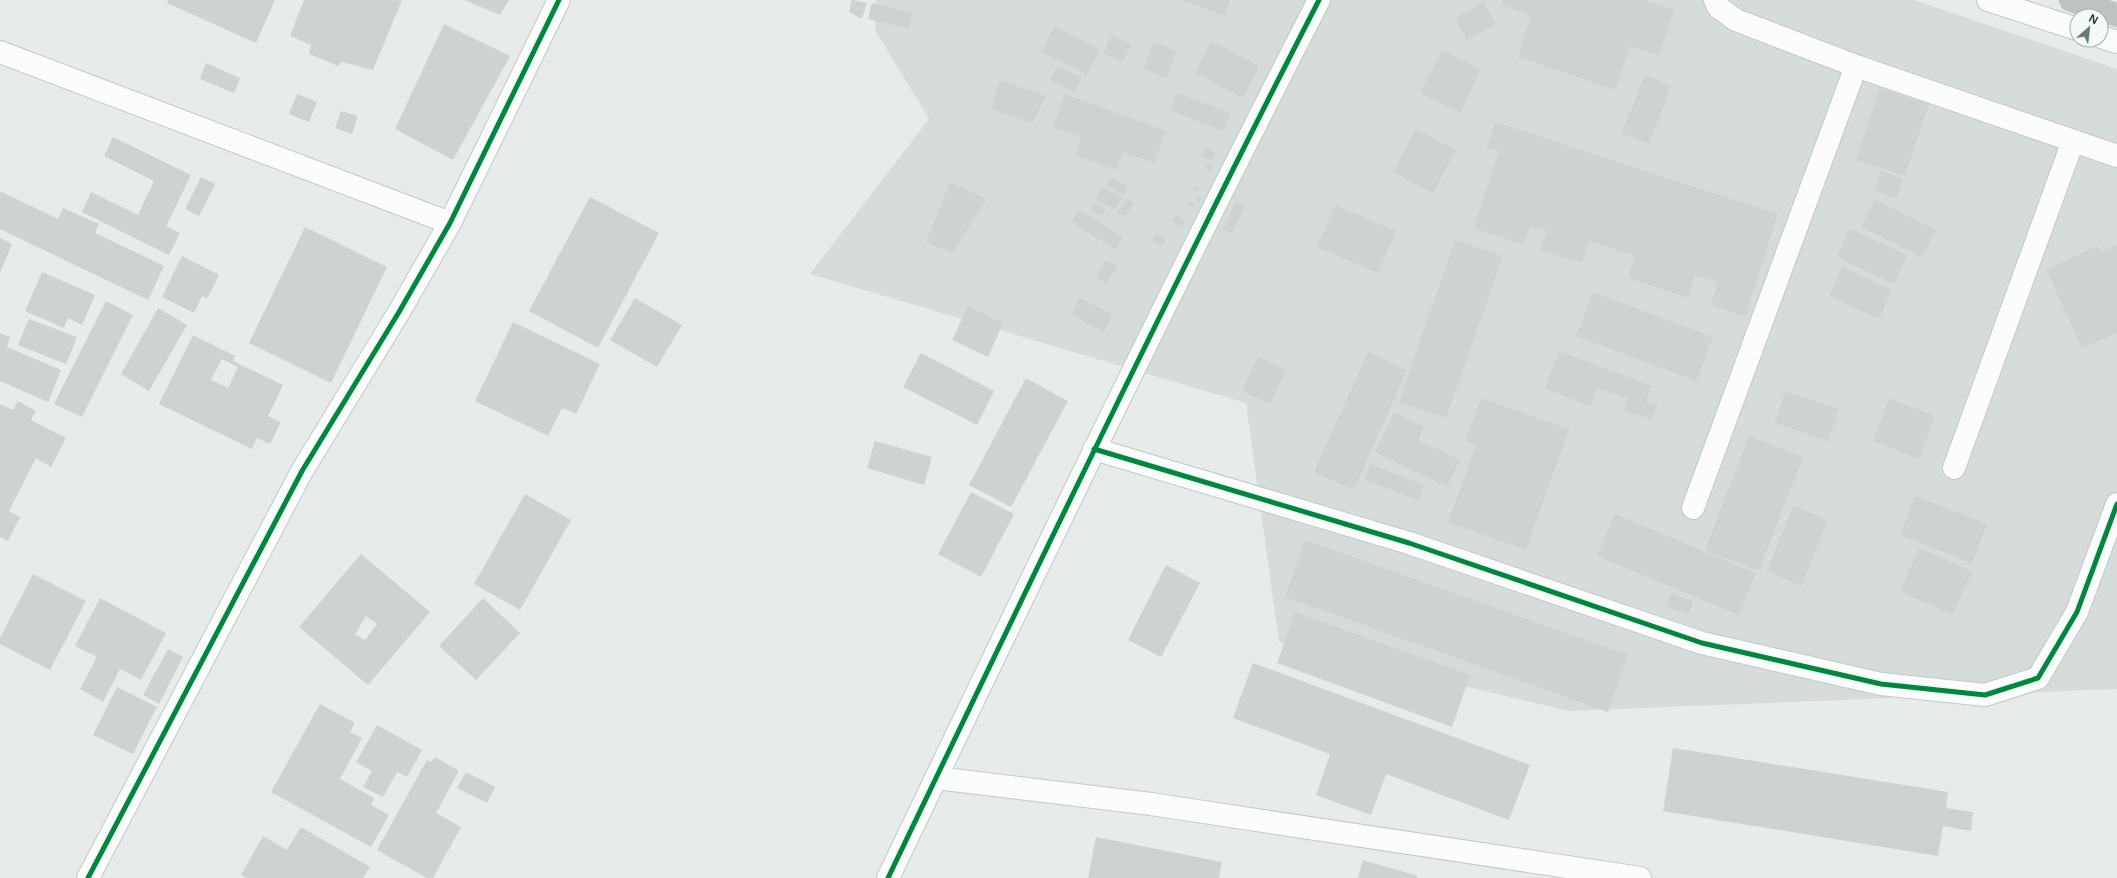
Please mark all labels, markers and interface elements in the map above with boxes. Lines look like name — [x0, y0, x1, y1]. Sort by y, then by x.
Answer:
north arrow — [2069, 8, 2109, 48]
text: N — [2086, 10, 2101, 27]

